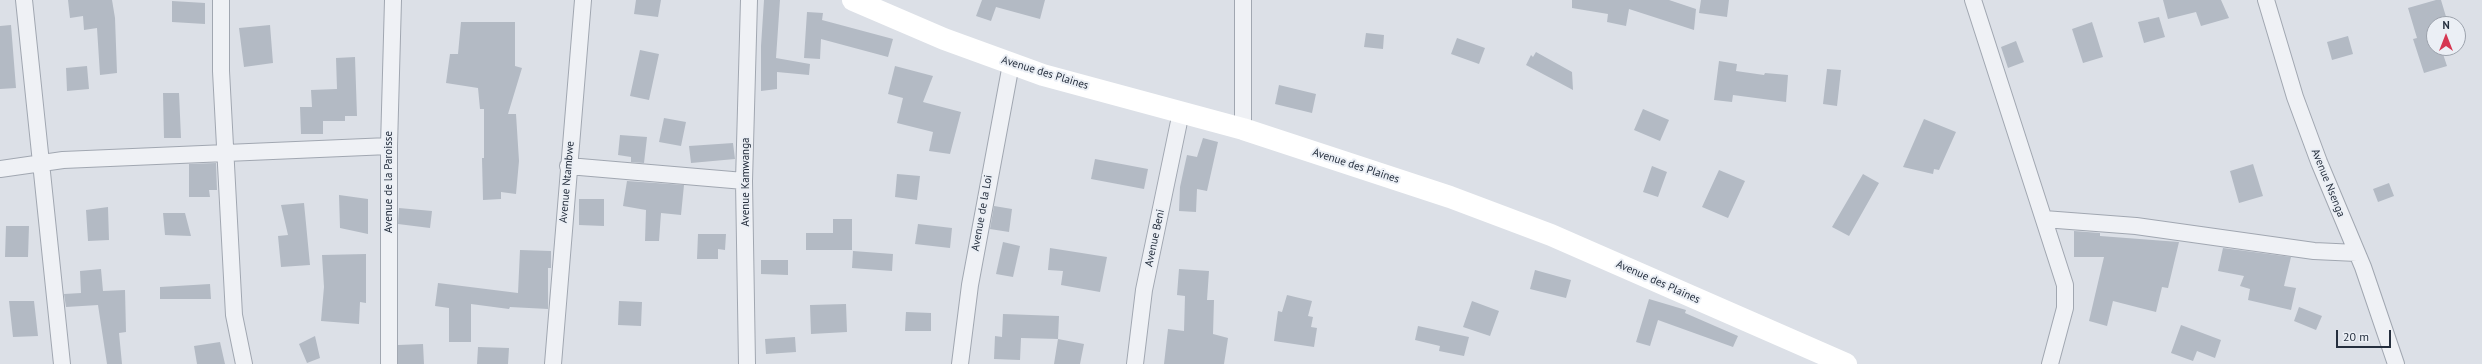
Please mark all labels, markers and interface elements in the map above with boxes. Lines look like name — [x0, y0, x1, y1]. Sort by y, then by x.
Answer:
north arrow — [2426, 16, 2466, 56]
text: N — [2442, 18, 2450, 32]
street label: Avenue des Plaines — [1000, 53, 1090, 93]
street label: Avenue de la Paroisse — [382, 131, 396, 233]
street label: Avenue Kamwanga — [739, 137, 753, 227]
street label: Avenue Ntambwe — [557, 140, 577, 224]
street label: Avenue des Plaines — [1311, 146, 1401, 186]
street label: Avenue Nsenga — [2308, 147, 2348, 219]
street label: Avenue de la Loi — [969, 174, 995, 252]
street label: Avenue Beni — [1142, 208, 1168, 268]
street label: Avenue des Plaines — [1614, 258, 1702, 306]
scale bar — [2338, 322, 2393, 348]
text: 20 m — [2343, 329, 2369, 344]

